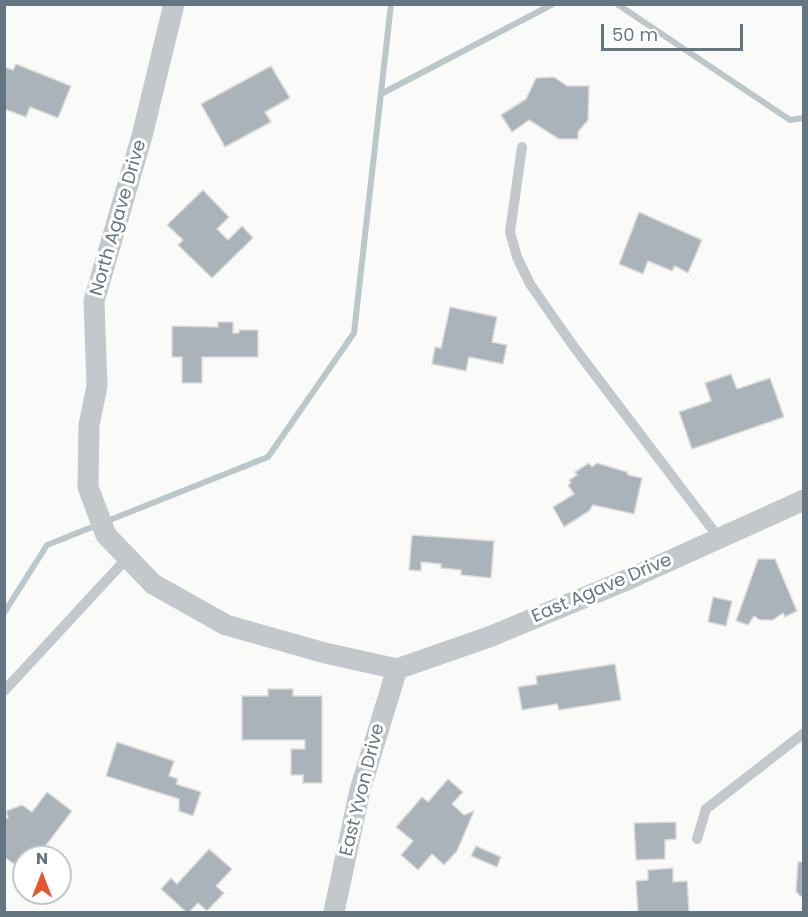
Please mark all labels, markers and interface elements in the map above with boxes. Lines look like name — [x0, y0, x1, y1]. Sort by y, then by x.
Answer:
scale bar — [604, 12, 746, 50]
text: 50 m — [612, 22, 658, 47]
street label: North Agave Drive — [86, 137, 152, 299]
street label: East Agave Drive — [529, 550, 675, 628]
street label: East Yvon Drive — [336, 722, 390, 858]
north arrow — [12, 845, 72, 905]
text: N — [36, 847, 48, 870]

